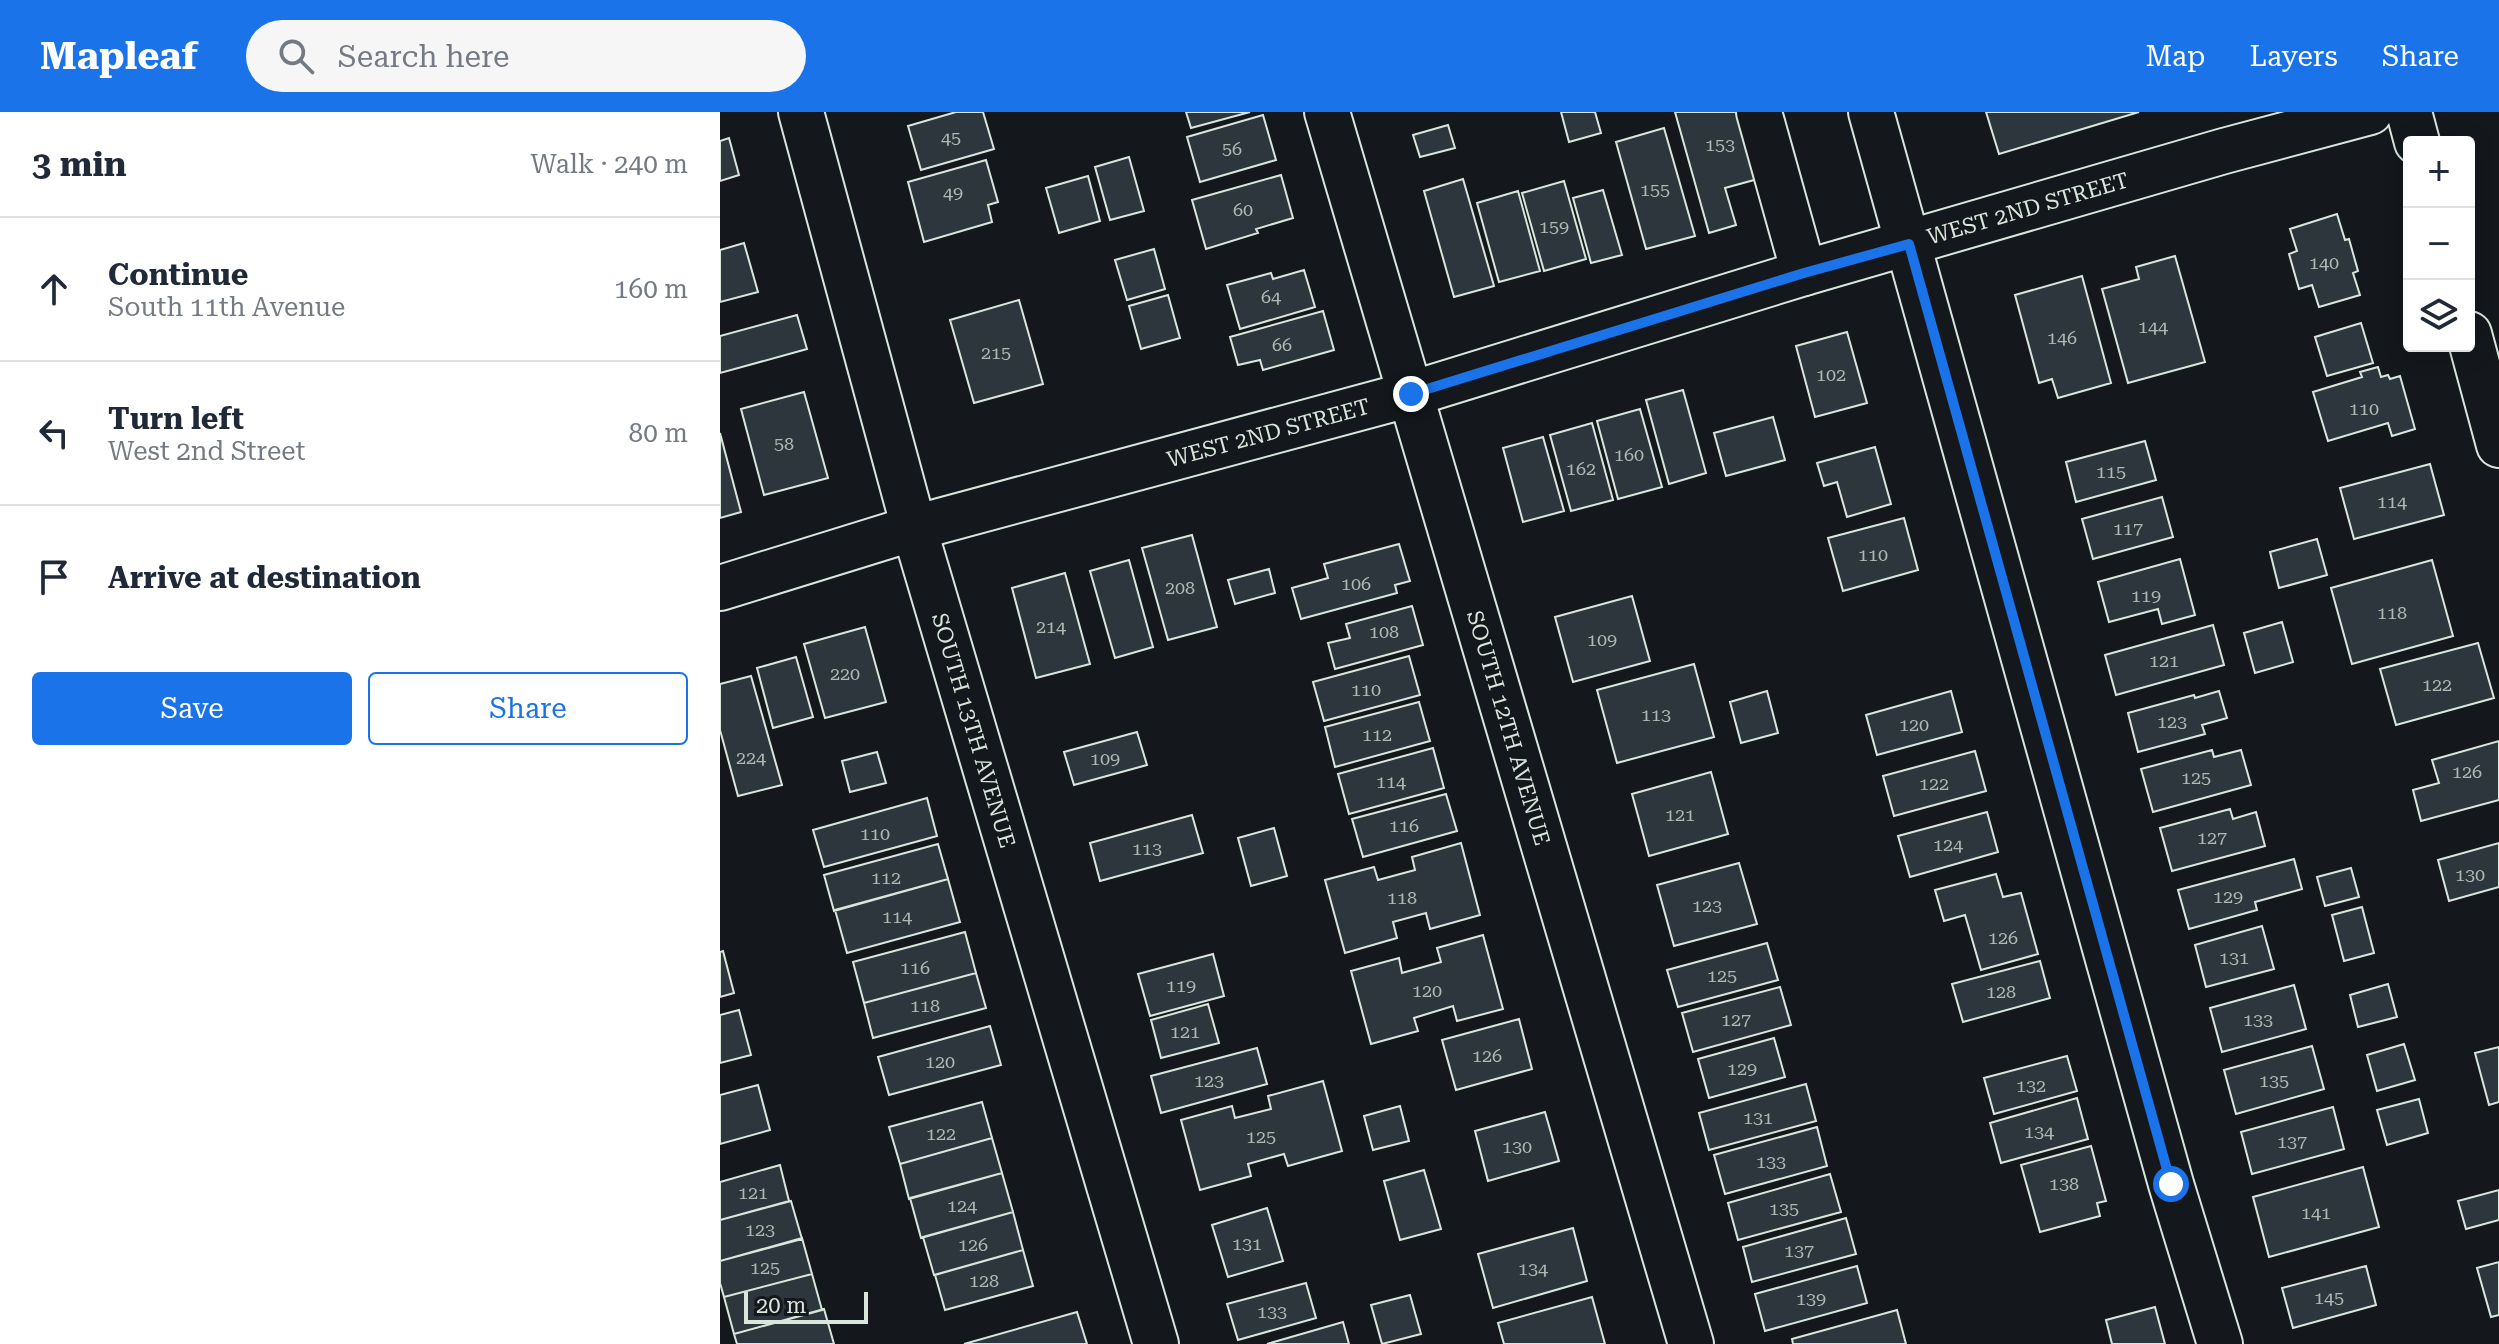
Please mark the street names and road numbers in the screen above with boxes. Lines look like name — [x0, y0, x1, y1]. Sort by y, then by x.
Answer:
street label: WEST 2ND STREET — [1924, 167, 2132, 249]
street label: WEST 2ND STREET — [1164, 393, 1372, 472]
street label: SOUTH 12TH AVENUE — [1462, 607, 1555, 848]
street label: SOUTH 13TH AVENUE — [927, 610, 1021, 851]

